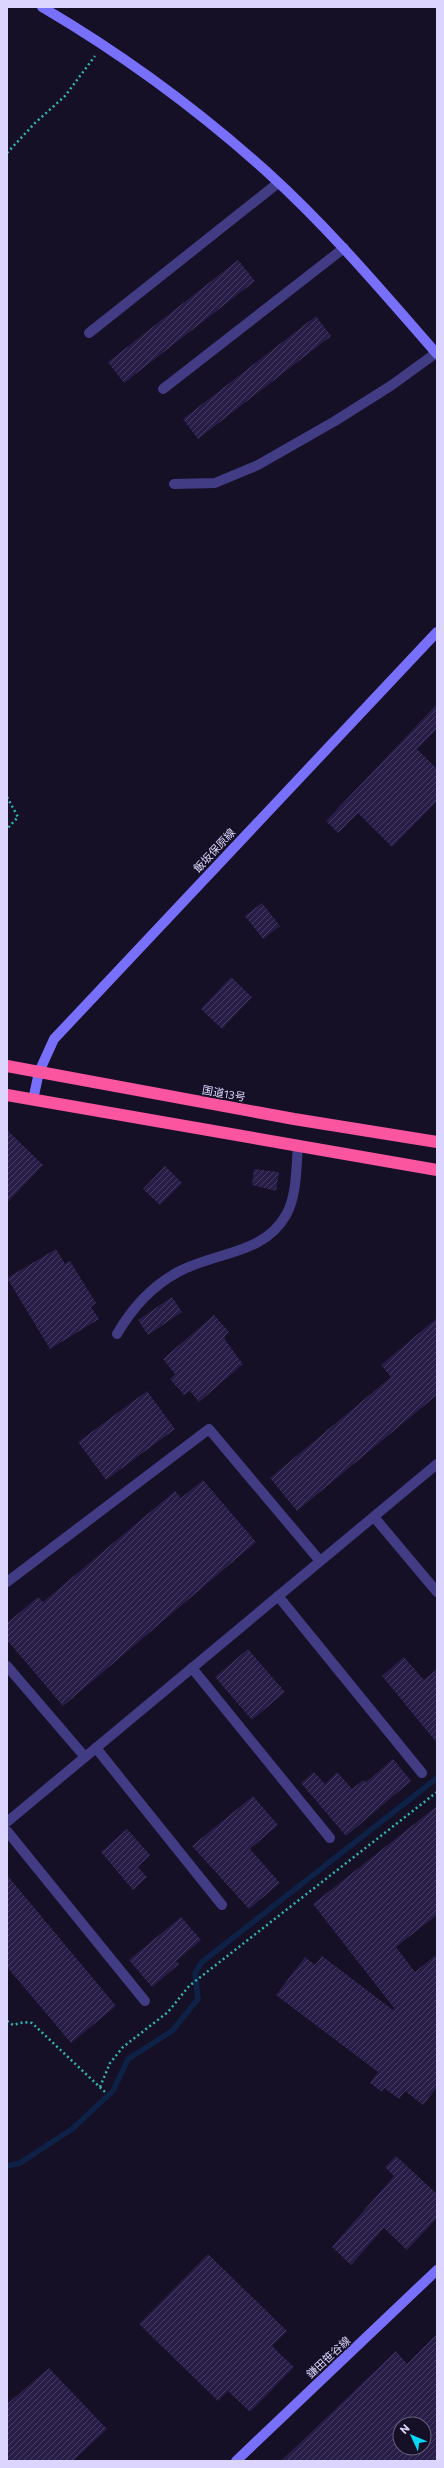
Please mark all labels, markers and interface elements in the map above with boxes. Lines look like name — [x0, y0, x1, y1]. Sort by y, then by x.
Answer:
street label: 飯坂保原線 — [190, 825, 238, 875]
street label: 国道13号 — [201, 1083, 247, 1103]
street label: 鎌田笹谷線 — [303, 2333, 353, 2381]
north arrow — [392, 2416, 432, 2456]
text: N — [397, 2421, 412, 2436]

